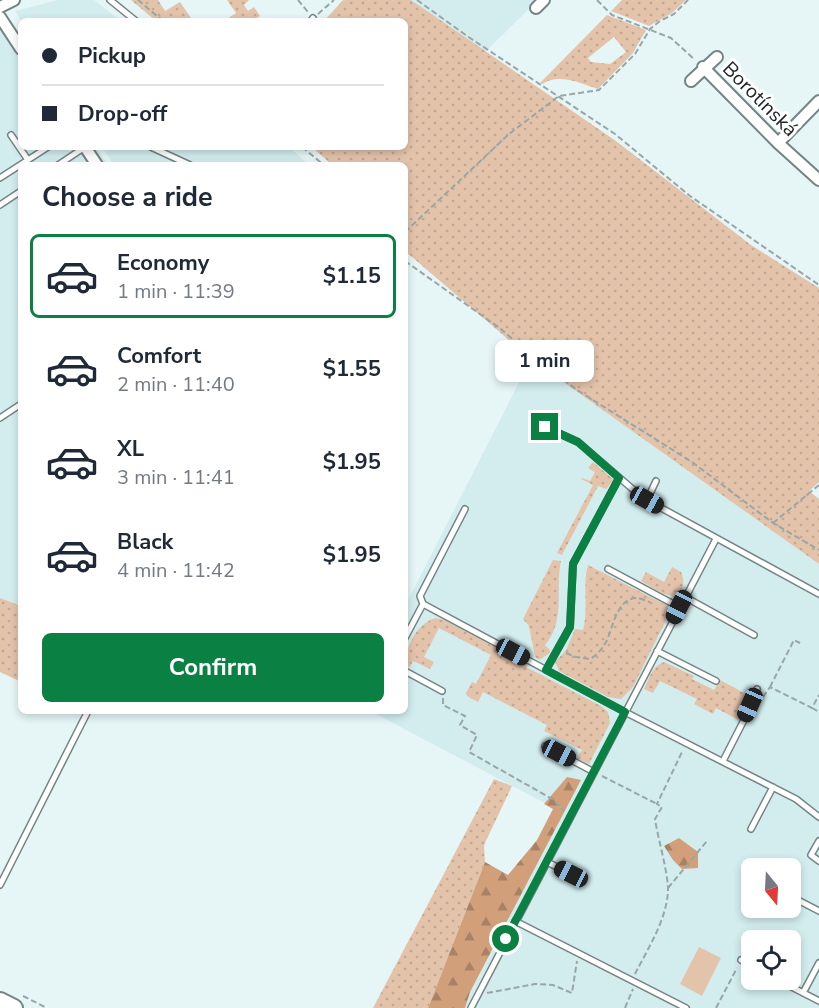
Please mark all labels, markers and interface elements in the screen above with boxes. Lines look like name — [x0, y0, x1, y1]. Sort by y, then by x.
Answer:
text: Pickup — [78, 41, 146, 71]
street label: Borotínská — [717, 56, 803, 142]
text: Drop-off — [78, 99, 167, 129]
text: Choose a ride — [42, 179, 213, 216]
text: Economy — [117, 248, 209, 278]
icon: car — [45, 249, 99, 303]
text: $1.15 — [323, 261, 381, 291]
text: 1 min · 11:39 — [117, 278, 235, 305]
callout: 1 min — [496, 340, 594, 382]
text: Comfort — [117, 341, 201, 371]
icon: car — [45, 342, 99, 396]
text: 1 min — [519, 347, 570, 374]
text: $1.55 — [323, 354, 381, 384]
text: 2 min · 11:40 — [117, 371, 235, 398]
route end — [531, 413, 558, 440]
text: XL — [117, 434, 144, 464]
icon: car — [45, 435, 99, 489]
text: $1.95 — [323, 447, 381, 477]
text: 3 min · 11:41 — [117, 464, 235, 491]
car — [627, 483, 667, 517]
text: Black — [117, 527, 173, 557]
icon: car — [45, 528, 99, 582]
text: $1.95 — [323, 540, 381, 570]
text: 4 min · 11:42 — [117, 557, 235, 584]
car — [663, 587, 695, 627]
button: Confirm — [42, 633, 384, 702]
car — [493, 636, 533, 668]
car — [734, 685, 766, 725]
car — [539, 737, 579, 769]
car — [551, 858, 591, 890]
north arrow — [741, 858, 801, 918]
map controls — [741, 858, 801, 990]
route start — [492, 925, 519, 952]
button: locate — [741, 930, 801, 990]

